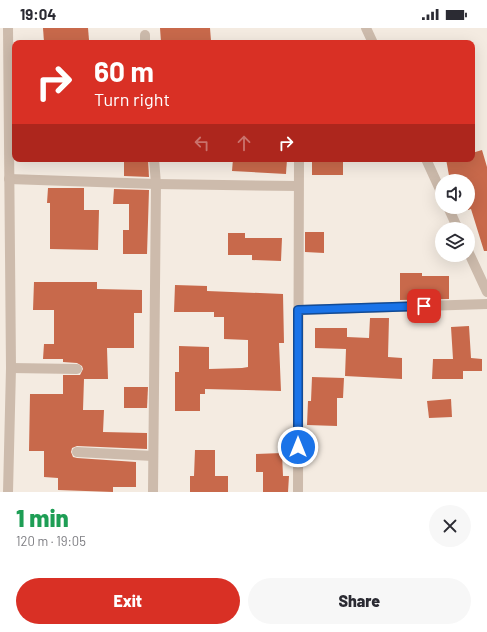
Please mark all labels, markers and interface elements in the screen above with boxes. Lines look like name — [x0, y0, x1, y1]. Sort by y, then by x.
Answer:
text: 19:04 — [20, 5, 56, 23]
text: 60 m — [94, 54, 154, 88]
icon: right — [28, 56, 80, 108]
text: Turn right — [94, 88, 170, 110]
icon: left — [191, 132, 213, 154]
icon: ahead — [233, 132, 255, 154]
icon: right — [275, 132, 297, 154]
map controls — [435, 174, 475, 262]
button: sound — [435, 174, 475, 214]
button: layers — [435, 222, 475, 262]
pin — [407, 289, 441, 323]
icon: arrive — [413, 295, 435, 317]
position arrow — [277, 426, 319, 468]
text: 1 min — [16, 503, 69, 532]
button: close — [429, 505, 471, 547]
text: 120 m · 19:05 — [16, 533, 86, 549]
button: Exit — [16, 578, 240, 624]
button: Share — [248, 578, 471, 624]

